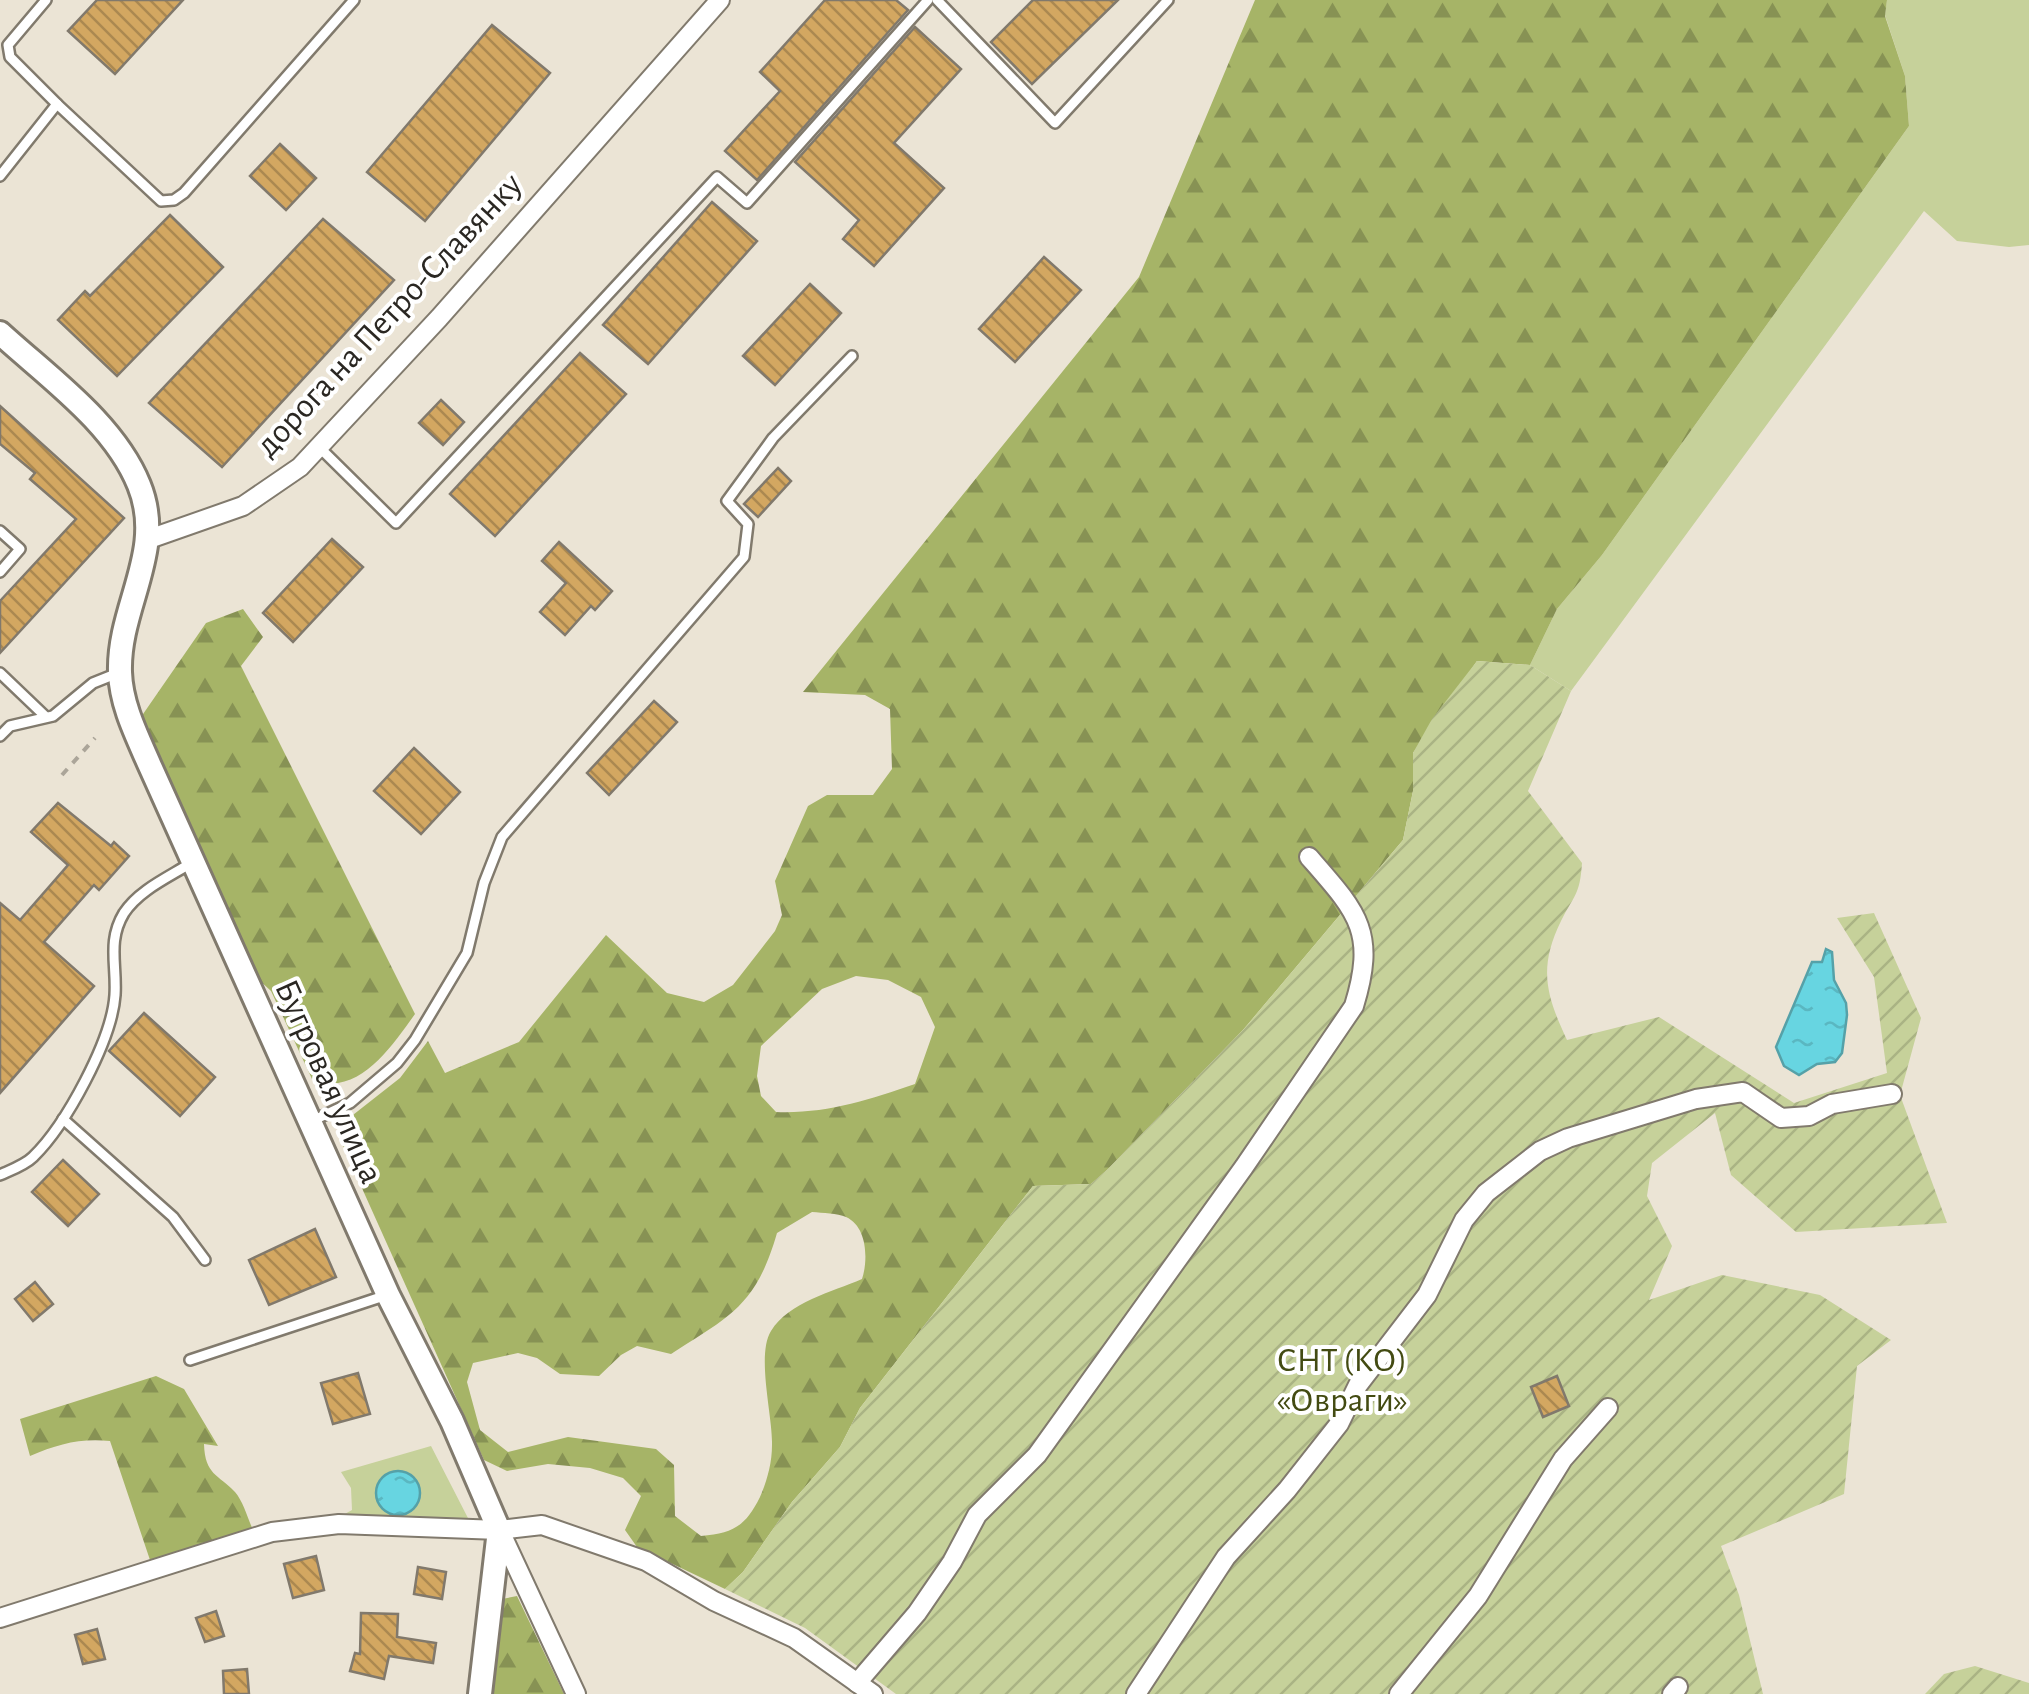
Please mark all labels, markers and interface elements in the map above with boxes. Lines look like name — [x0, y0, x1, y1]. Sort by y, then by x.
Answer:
street label: дорога на Петро-Славянку — [249, 167, 529, 463]
street label: Бугровая улица — [268, 975, 389, 1189]
park label: СНТ (КО) «Овраги» — [1276, 1343, 1408, 1418]

